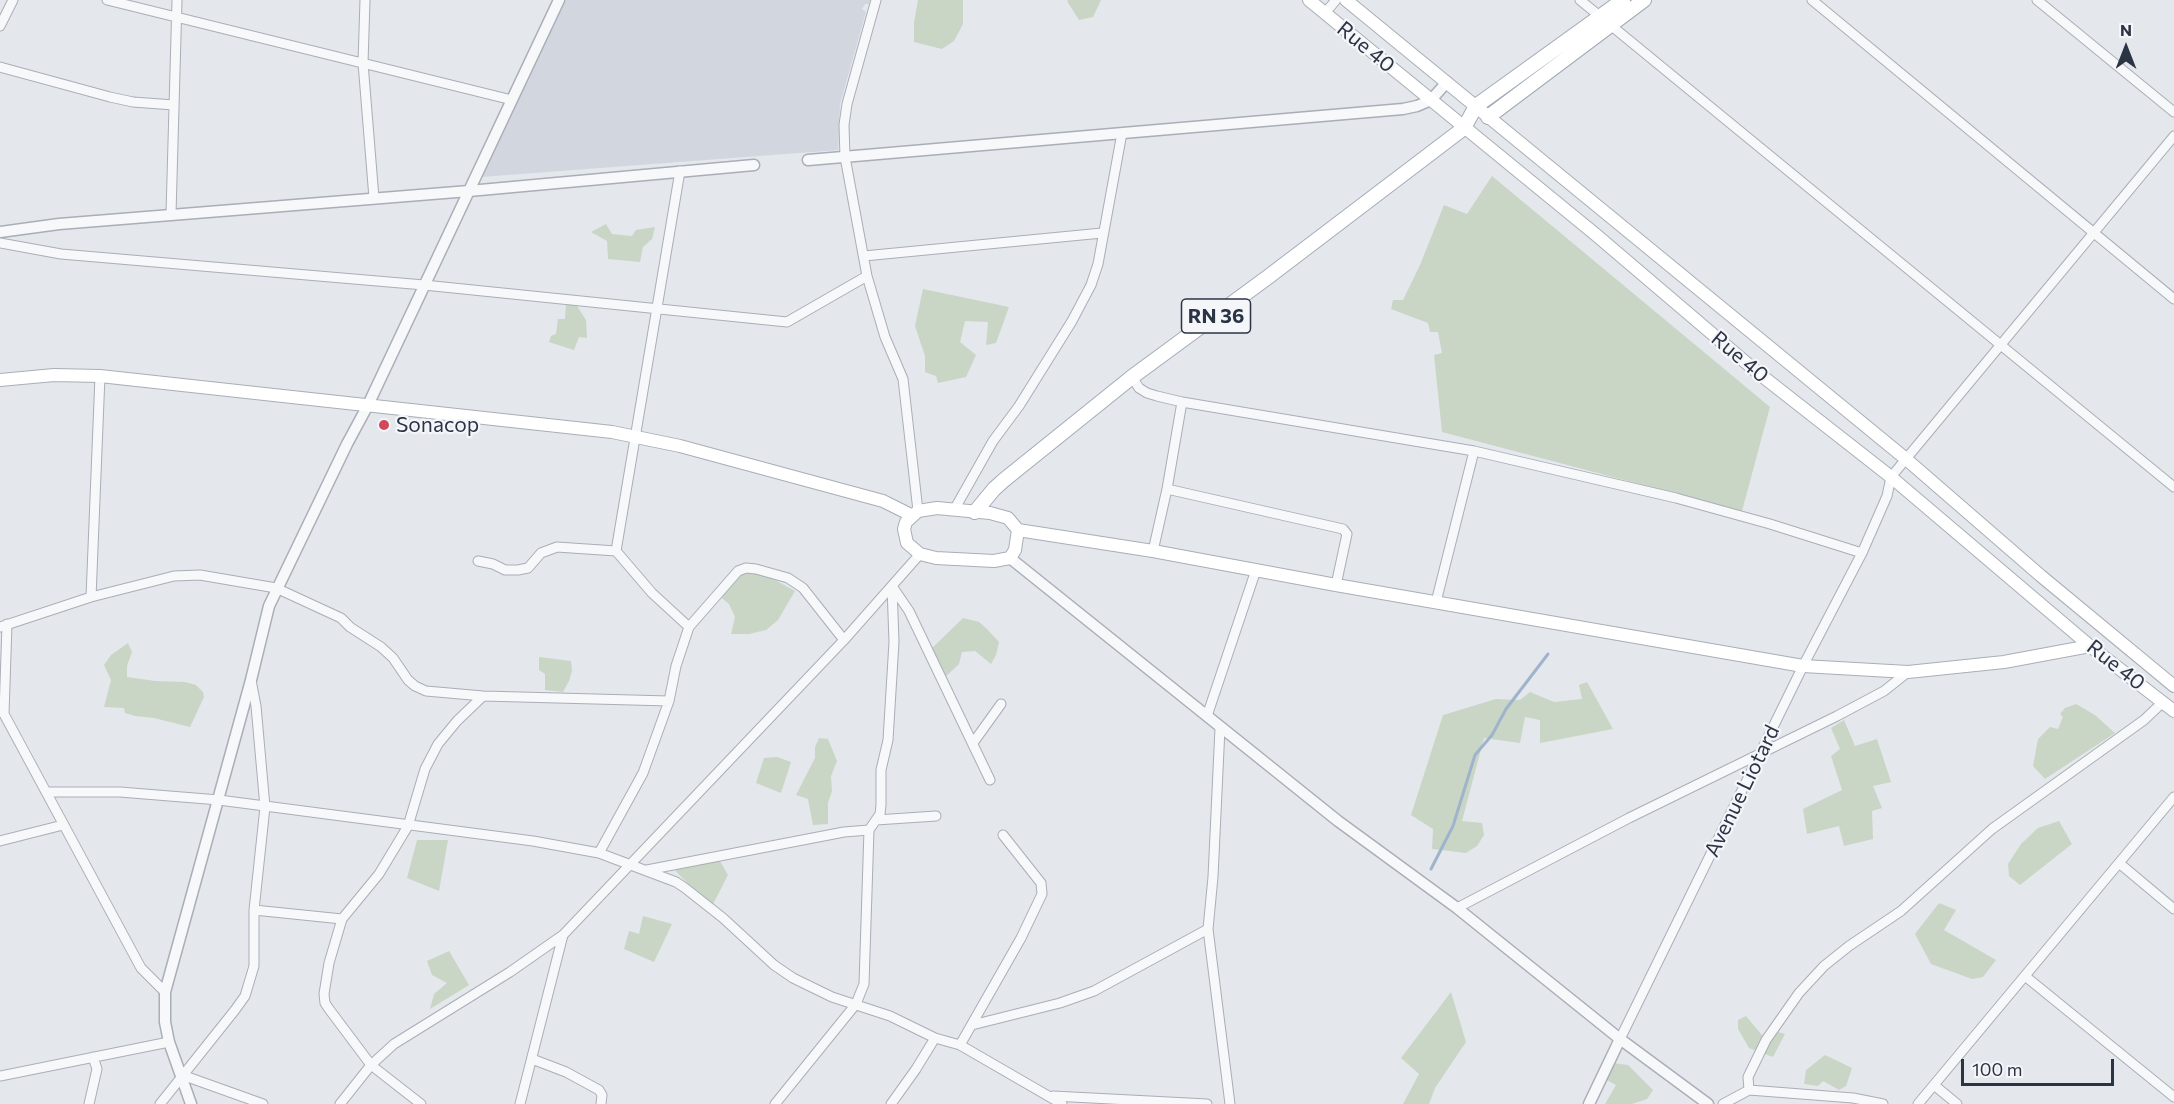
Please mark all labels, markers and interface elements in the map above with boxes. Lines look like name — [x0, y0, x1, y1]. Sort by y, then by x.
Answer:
street label: Rue 40 — [1332, 16, 1400, 78]
north arrow — [2096, 18, 2156, 78]
text: N — [2120, 20, 2132, 39]
road number: RN 36 — [1182, 299, 1250, 333]
street label: Rue 40 — [1706, 326, 1774, 388]
place label: Sonacop — [396, 412, 479, 438]
marker: Sonacop — [377, 418, 391, 432]
street label: Rue 40 — [2082, 634, 2150, 696]
street label: Avenue Liotard — [1699, 721, 1785, 861]
scale bar — [1964, 1047, 2117, 1085]
text: 100 m — [1972, 1058, 2022, 1080]

